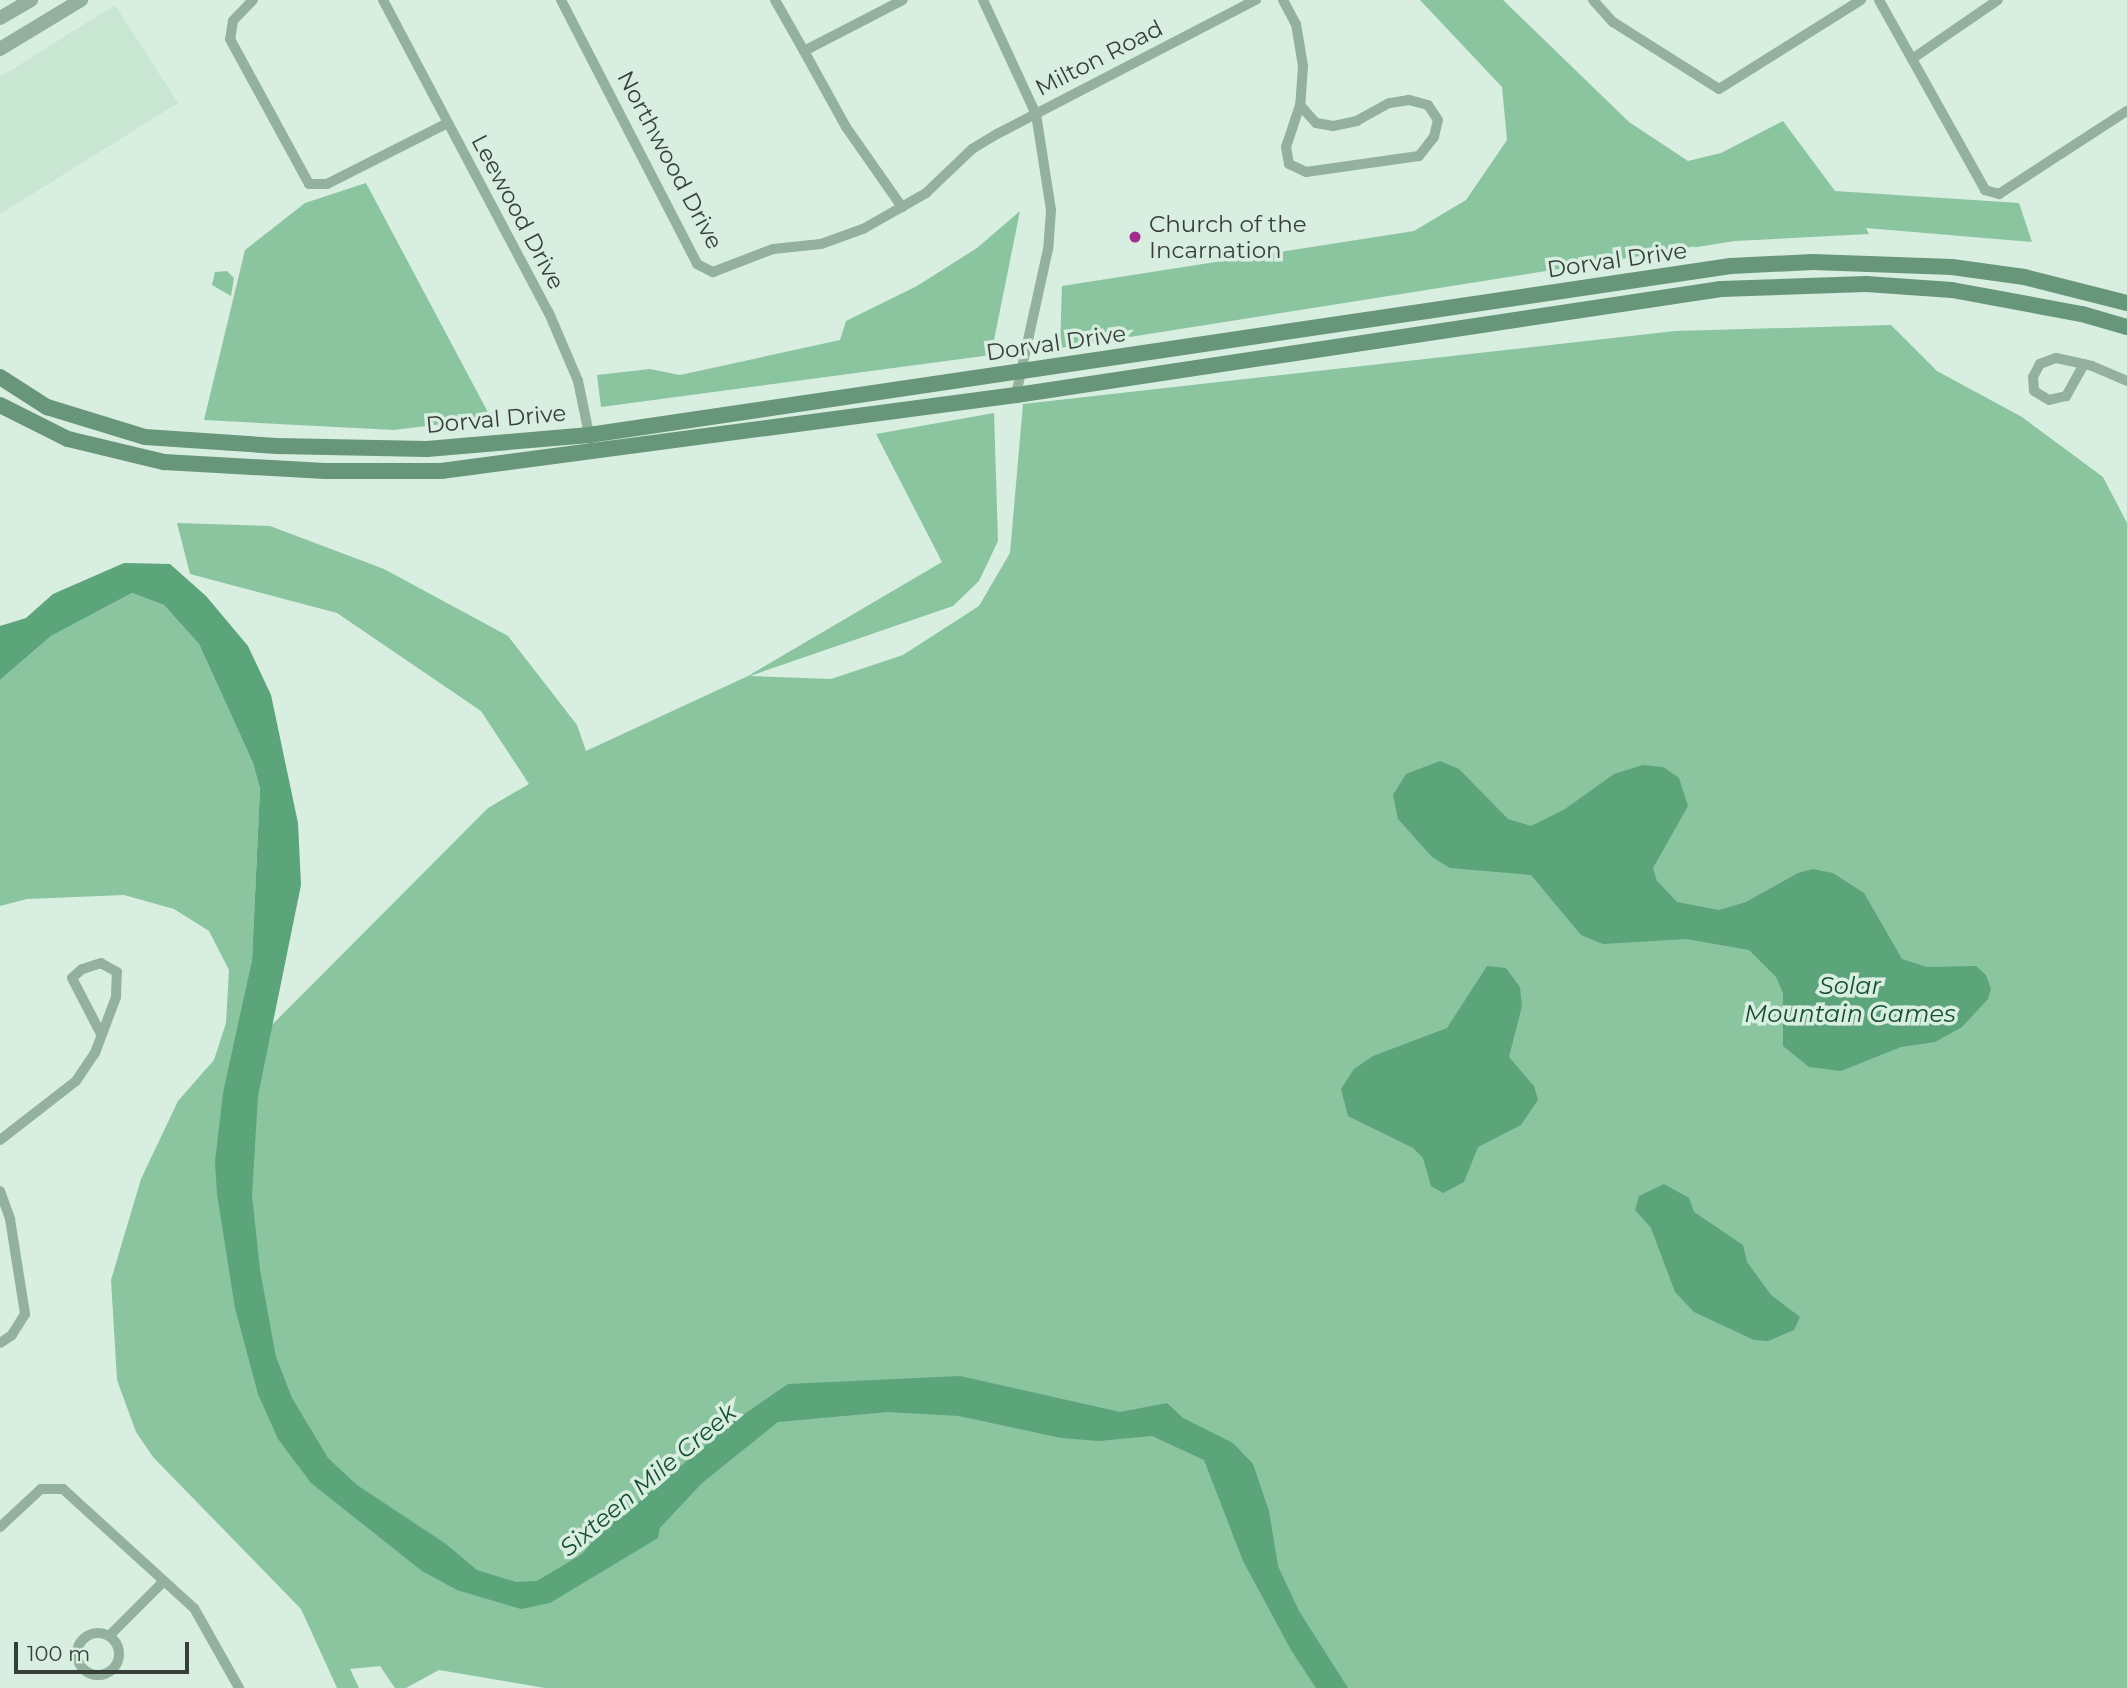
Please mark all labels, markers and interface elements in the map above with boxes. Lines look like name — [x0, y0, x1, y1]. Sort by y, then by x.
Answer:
street label: Milton Road — [1031, 14, 1167, 102]
street label: Northwood Drive — [611, 66, 729, 254]
street label: Leewood Drive — [466, 130, 570, 294]
place label: Church of the Incarnation — [1149, 210, 1307, 264]
marker: Church of the Incarnation — [1127, 229, 1143, 245]
street label: Dorval Drive — [1545, 237, 1689, 283]
street label: Dorval Drive — [984, 320, 1128, 366]
street label: Dorval Drive — [425, 399, 567, 439]
water label: Solar Mountain Games — [1744, 972, 1956, 1028]
water label: Sixteen Mile Creek — [554, 1398, 742, 1562]
scale bar — [18, 1628, 192, 1672]
text: 100 m — [27, 1641, 90, 1666]

